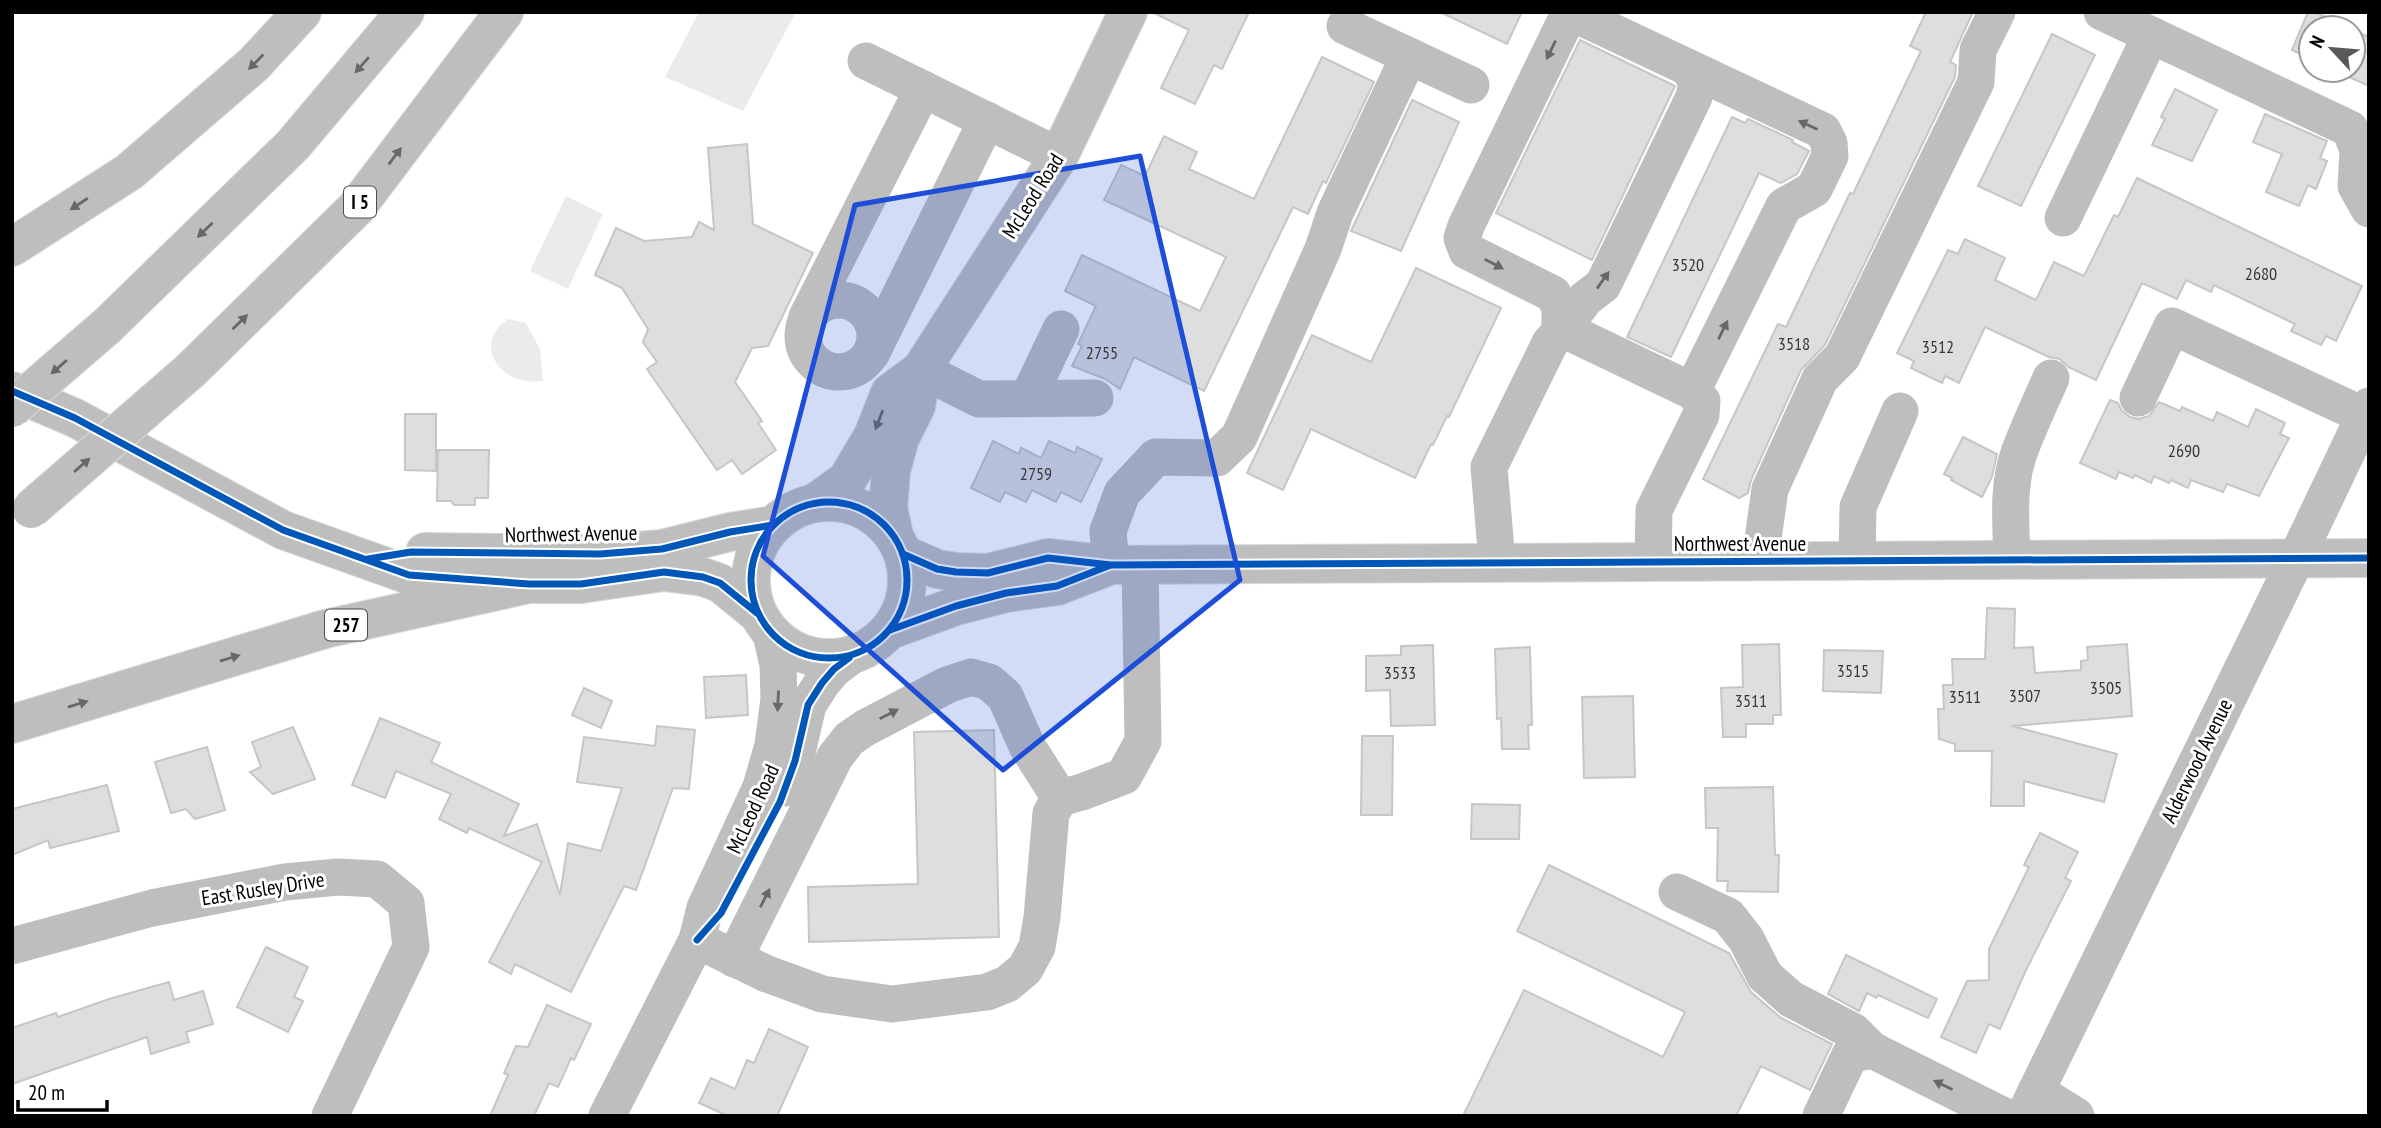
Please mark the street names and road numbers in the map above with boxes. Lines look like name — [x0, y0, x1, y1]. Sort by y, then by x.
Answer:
street label: McLeod Road — [996, 148, 1069, 243]
road number: I 5 — [344, 186, 376, 218]
street label: Northwest Avenue — [505, 519, 637, 548]
street label: Northwest Avenue — [1674, 530, 1806, 557]
road number: 257 — [325, 610, 367, 640]
street label: Alderwood Avenue — [2155, 694, 2238, 827]
street label: McLeod Road — [720, 760, 785, 858]
street label: East Rusley Drive — [200, 865, 326, 912]

